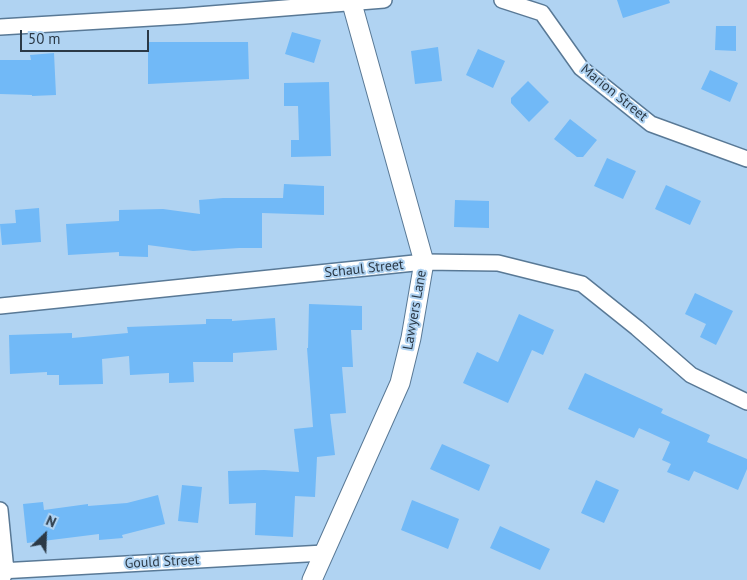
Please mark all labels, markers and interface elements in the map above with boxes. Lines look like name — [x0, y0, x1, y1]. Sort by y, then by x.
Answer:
scale bar — [22, 20, 151, 52]
text: 50 m — [28, 29, 61, 48]
street label: Marion Street — [577, 61, 651, 125]
street label: Schaul Street — [324, 256, 404, 282]
street label: Lawyers Lane — [400, 269, 430, 351]
north arrow — [20, 510, 70, 560]
text: N — [43, 511, 59, 531]
street label: Gould Street — [124, 552, 200, 572]

